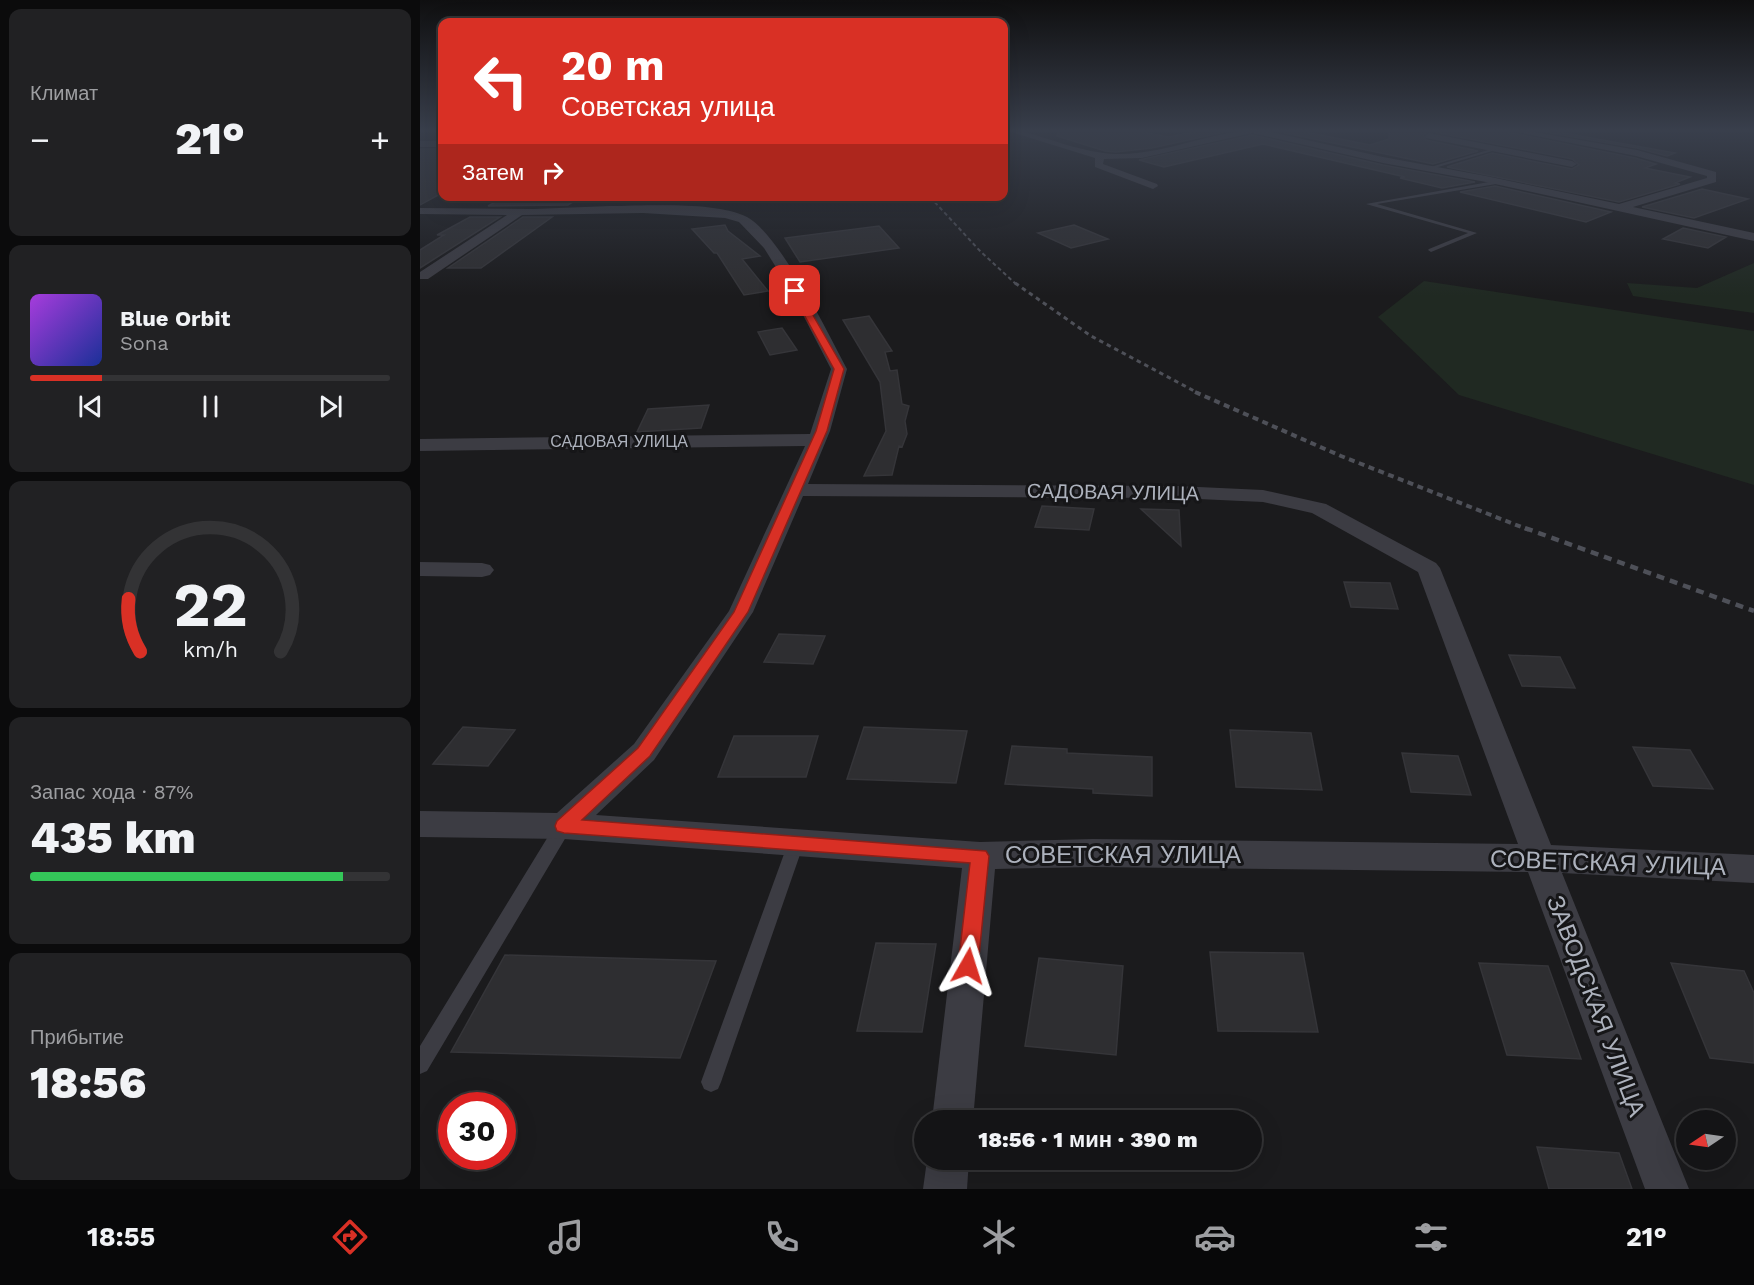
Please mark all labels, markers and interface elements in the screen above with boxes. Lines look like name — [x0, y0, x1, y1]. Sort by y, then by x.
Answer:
text: 20 m — [561, 41, 665, 90]
icon: left — [462, 42, 540, 120]
text: Климат — [30, 81, 98, 105]
text: Советская улица — [561, 91, 775, 123]
text: 21° — [175, 112, 245, 165]
text: − — [30, 120, 50, 159]
text: + — [370, 120, 390, 159]
icon: right — [536, 156, 569, 189]
text: Затем — [462, 160, 524, 185]
pin — [769, 265, 820, 316]
icon: arrive — [778, 274, 811, 307]
text: Blue Orbit — [120, 306, 230, 331]
text: Sona — [120, 331, 169, 355]
icon: previous — [74, 390, 107, 423]
icon: pause — [194, 390, 227, 423]
icon: next — [314, 390, 347, 423]
street label: САДОВАЯ УЛИЦА — [550, 432, 688, 451]
street label: САДОВАЯ УЛИЦА — [1027, 479, 1200, 506]
text: 22 — [173, 568, 247, 641]
text: km/h — [182, 637, 238, 662]
text: Запас хода · 87% — [30, 780, 193, 804]
text: 435 km — [30, 811, 196, 864]
street label: СОВЕТСКАЯ УЛИЦА — [1005, 841, 1241, 869]
street label: СОВЕТСКАЯ УЛИЦА — [1489, 845, 1727, 881]
street label: ЗАВОДСКАЯ УЛИЦА — [1541, 892, 1651, 1120]
position arrow — [936, 934, 1000, 998]
text: Прибытие — [30, 1025, 124, 1049]
text: 18:56 — [30, 1056, 146, 1109]
speed limit sign: 30 — [438, 1092, 516, 1170]
north arrow — [1676, 1110, 1736, 1170]
map controls — [1676, 1110, 1736, 1170]
text: 18:56 · 1 мин · 390 m — [978, 1127, 1198, 1152]
icon: directions — [329, 1216, 371, 1258]
icon: music — [545, 1216, 587, 1258]
icon: phone — [761, 1216, 803, 1258]
icon: climate — [978, 1216, 1020, 1258]
icon: car — [1194, 1216, 1236, 1258]
icon: filters — [1410, 1216, 1452, 1258]
text: 18:55 — [87, 1221, 155, 1253]
text: 21° — [1626, 1221, 1667, 1253]

